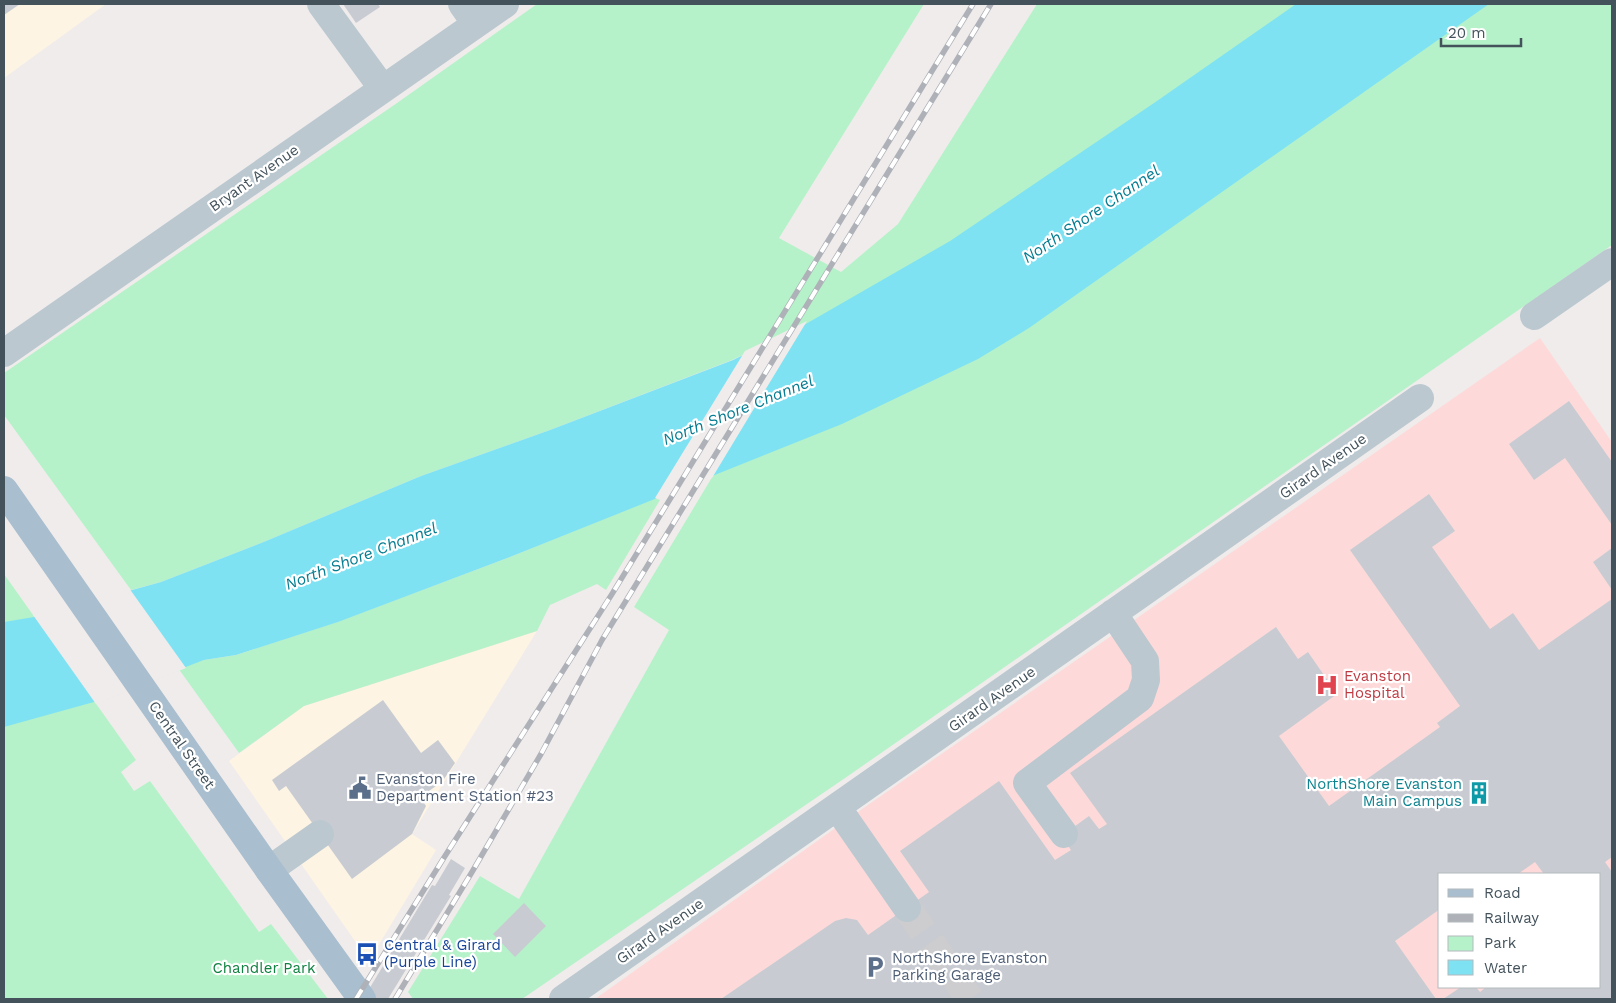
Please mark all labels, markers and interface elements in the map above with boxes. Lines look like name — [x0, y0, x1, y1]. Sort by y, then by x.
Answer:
scale bar — [1441, 15, 1521, 47]
text: 20 m — [1448, 24, 1486, 42]
street label: Bryant Avenue — [206, 141, 302, 215]
water label: North Shore Channel — [1019, 161, 1163, 267]
water label: North Shore Channel — [660, 371, 816, 449]
street label: Girard Avenue — [1276, 429, 1370, 503]
water label: North Shore Channel — [282, 518, 440, 594]
street label: Girard Avenue — [945, 662, 1039, 736]
place label: Evanston Hospital — [1344, 667, 1411, 702]
hospital icon: Evanston Hospital — [1314, 672, 1340, 698]
street label: Central Street — [145, 698, 219, 793]
place label: Evanston Fire Department Station #23 — [376, 770, 554, 805]
public building icon: Evanston Fire Department Station #23 — [347, 775, 373, 801]
place label: NorthShore Evanston Main Campus — [1306, 775, 1462, 810]
building icon: NorthShore Evanston Main Campus — [1466, 780, 1492, 806]
legend — [1438, 873, 1601, 988]
text: Road — [1484, 884, 1521, 902]
street label: Girard Avenue — [613, 894, 707, 968]
text: Railway — [1484, 909, 1539, 927]
text: Park — [1484, 934, 1517, 952]
place label: Central & Girard (Purple Line) — [384, 936, 501, 971]
bus stop icon: Central & Girard (Purple Line) — [354, 941, 380, 967]
place label: NorthShore Evanston Parking Garage — [892, 949, 1048, 984]
parking icon: NorthShore Evanston Parking Garage — [862, 954, 888, 980]
park label: Chandler Park — [212, 959, 316, 977]
text: Water — [1484, 959, 1527, 977]

